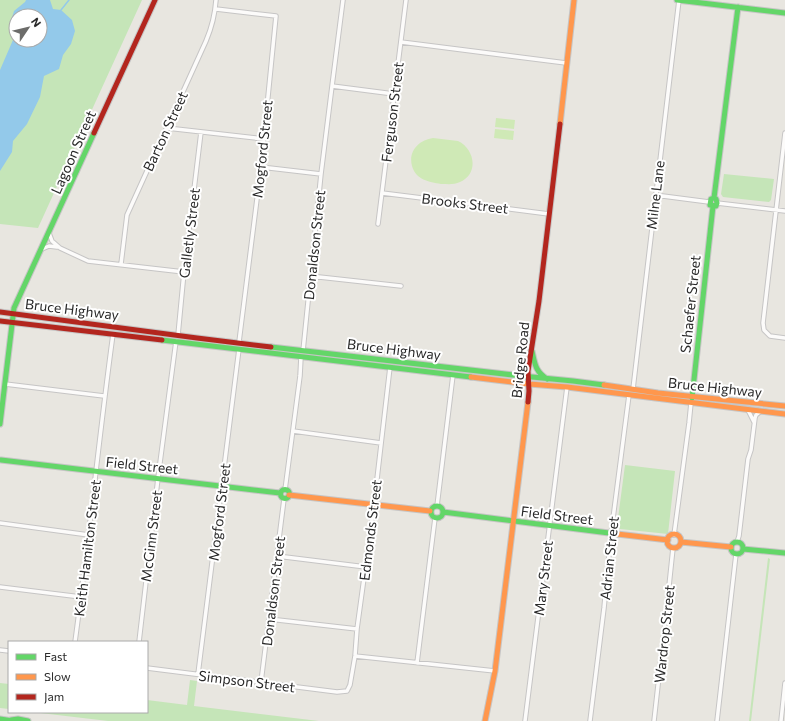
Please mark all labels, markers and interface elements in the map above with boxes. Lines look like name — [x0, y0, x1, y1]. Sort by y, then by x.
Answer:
north arrow — [8, 8, 48, 48]
text: N — [29, 15, 44, 29]
street label: Ferguson Street — [377, 61, 407, 163]
street label: Barton Street — [139, 88, 191, 174]
street label: Mogford Street — [248, 99, 276, 199]
street label: Lagoon Street — [47, 107, 99, 196]
street label: Milne Lane — [642, 160, 668, 230]
street label: Galletly Street — [175, 187, 203, 279]
street label: Donaldson Street — [300, 189, 328, 301]
street label: Brooks Street — [421, 189, 510, 217]
street label: Schaefer Street — [676, 254, 704, 354]
street label: Bruce Highway — [24, 295, 120, 323]
street label: Bridge Road — [508, 321, 532, 399]
street label: Bruce Highway — [346, 335, 442, 363]
street label: Bruce Highway — [667, 374, 763, 400]
street label: Field Street — [105, 453, 179, 477]
street label: Mogford Street — [205, 462, 233, 562]
street label: Keith Hamilton Street — [70, 478, 104, 617]
street label: Edmonds Street — [355, 478, 385, 582]
street label: McGinn Street — [137, 489, 165, 583]
street label: Field Street — [520, 502, 594, 528]
street label: Adrian Street — [596, 515, 622, 601]
street label: Donaldson Street — [258, 535, 288, 647]
street label: Mary Street — [530, 539, 556, 617]
street label: Wardrop Street — [650, 584, 678, 684]
legend — [8, 641, 148, 713]
text: Fast — [44, 649, 67, 663]
street label: Simpson Street — [198, 667, 297, 695]
text: Slow — [44, 669, 71, 683]
text: Jam — [44, 689, 64, 704]

